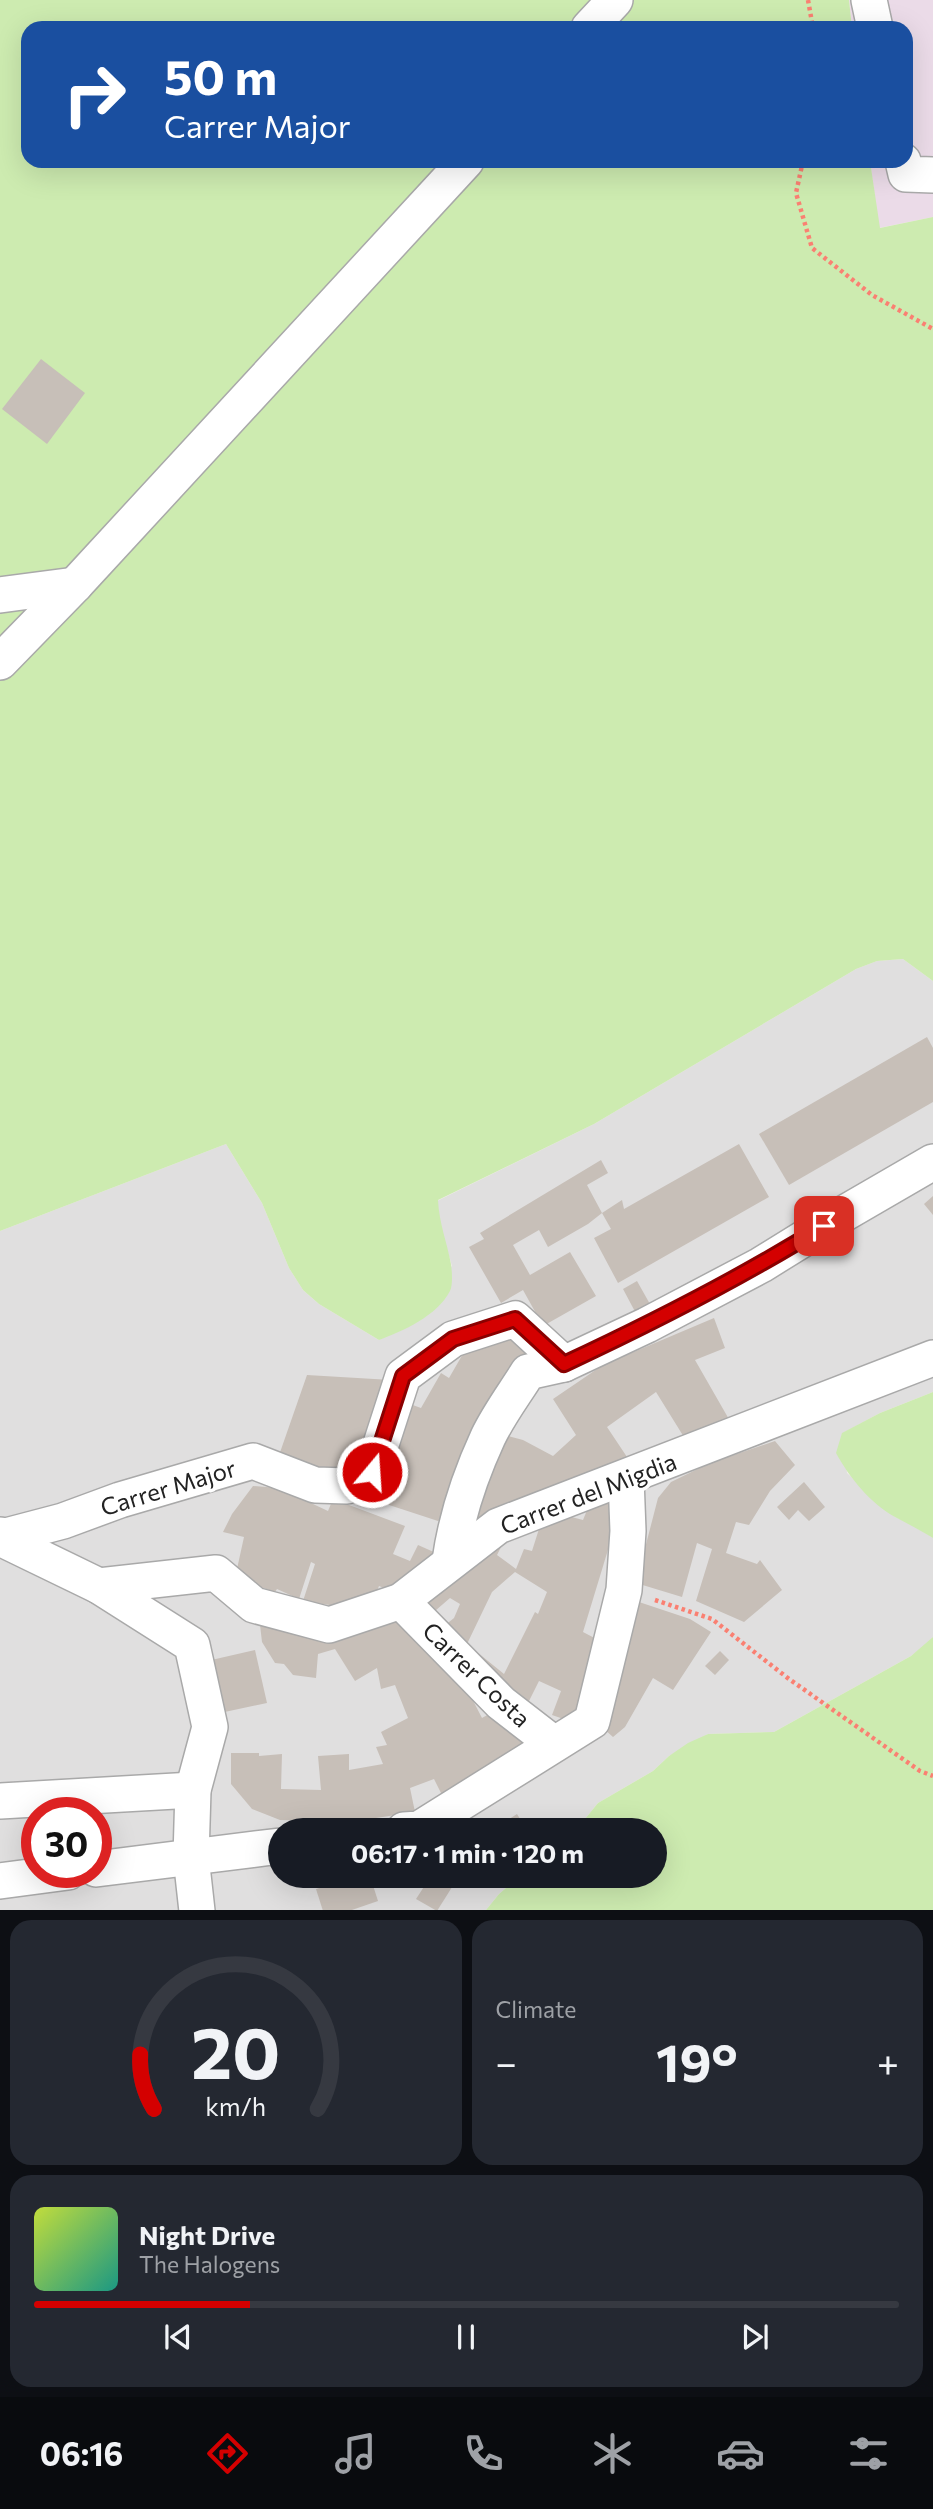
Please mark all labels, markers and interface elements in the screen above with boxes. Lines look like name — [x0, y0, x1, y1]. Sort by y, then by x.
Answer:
text: 50 m — [164, 45, 277, 105]
icon: right — [49, 49, 140, 140]
text: Carrer Major — [164, 105, 351, 145]
pin — [794, 1196, 854, 1256]
icon: arrive — [805, 1207, 843, 1245]
position arrow — [335, 1435, 409, 1509]
street label: Carrer del Migdia — [496, 1446, 680, 1540]
street label: Carrer Major — [97, 1453, 240, 1521]
street label: Carrer Costa — [417, 1616, 537, 1732]
speed limit sign: 30 — [21, 1797, 112, 1888]
text: 06:17 · 1 min · 120 m — [351, 1837, 584, 1868]
text: Climate — [496, 1995, 577, 2023]
text: 20 — [191, 2005, 280, 2094]
text: 19° — [656, 2029, 738, 2093]
text: − — [496, 2038, 517, 2085]
text: + — [877, 2038, 899, 2085]
text: km/h — [205, 2090, 266, 2120]
text: Night Drive — [139, 2219, 275, 2250]
text: The Halogens — [139, 2250, 280, 2278]
icon: previous — [159, 2318, 197, 2356]
icon: pause — [447, 2318, 485, 2356]
icon: next — [736, 2318, 774, 2356]
icon: directions — [203, 2429, 252, 2478]
icon: music — [331, 2429, 380, 2478]
icon: phone — [459, 2429, 508, 2478]
icon: climate — [588, 2429, 637, 2478]
icon: car — [716, 2429, 765, 2478]
icon: filters — [844, 2429, 893, 2478]
text: 06:16 — [40, 2433, 123, 2473]

